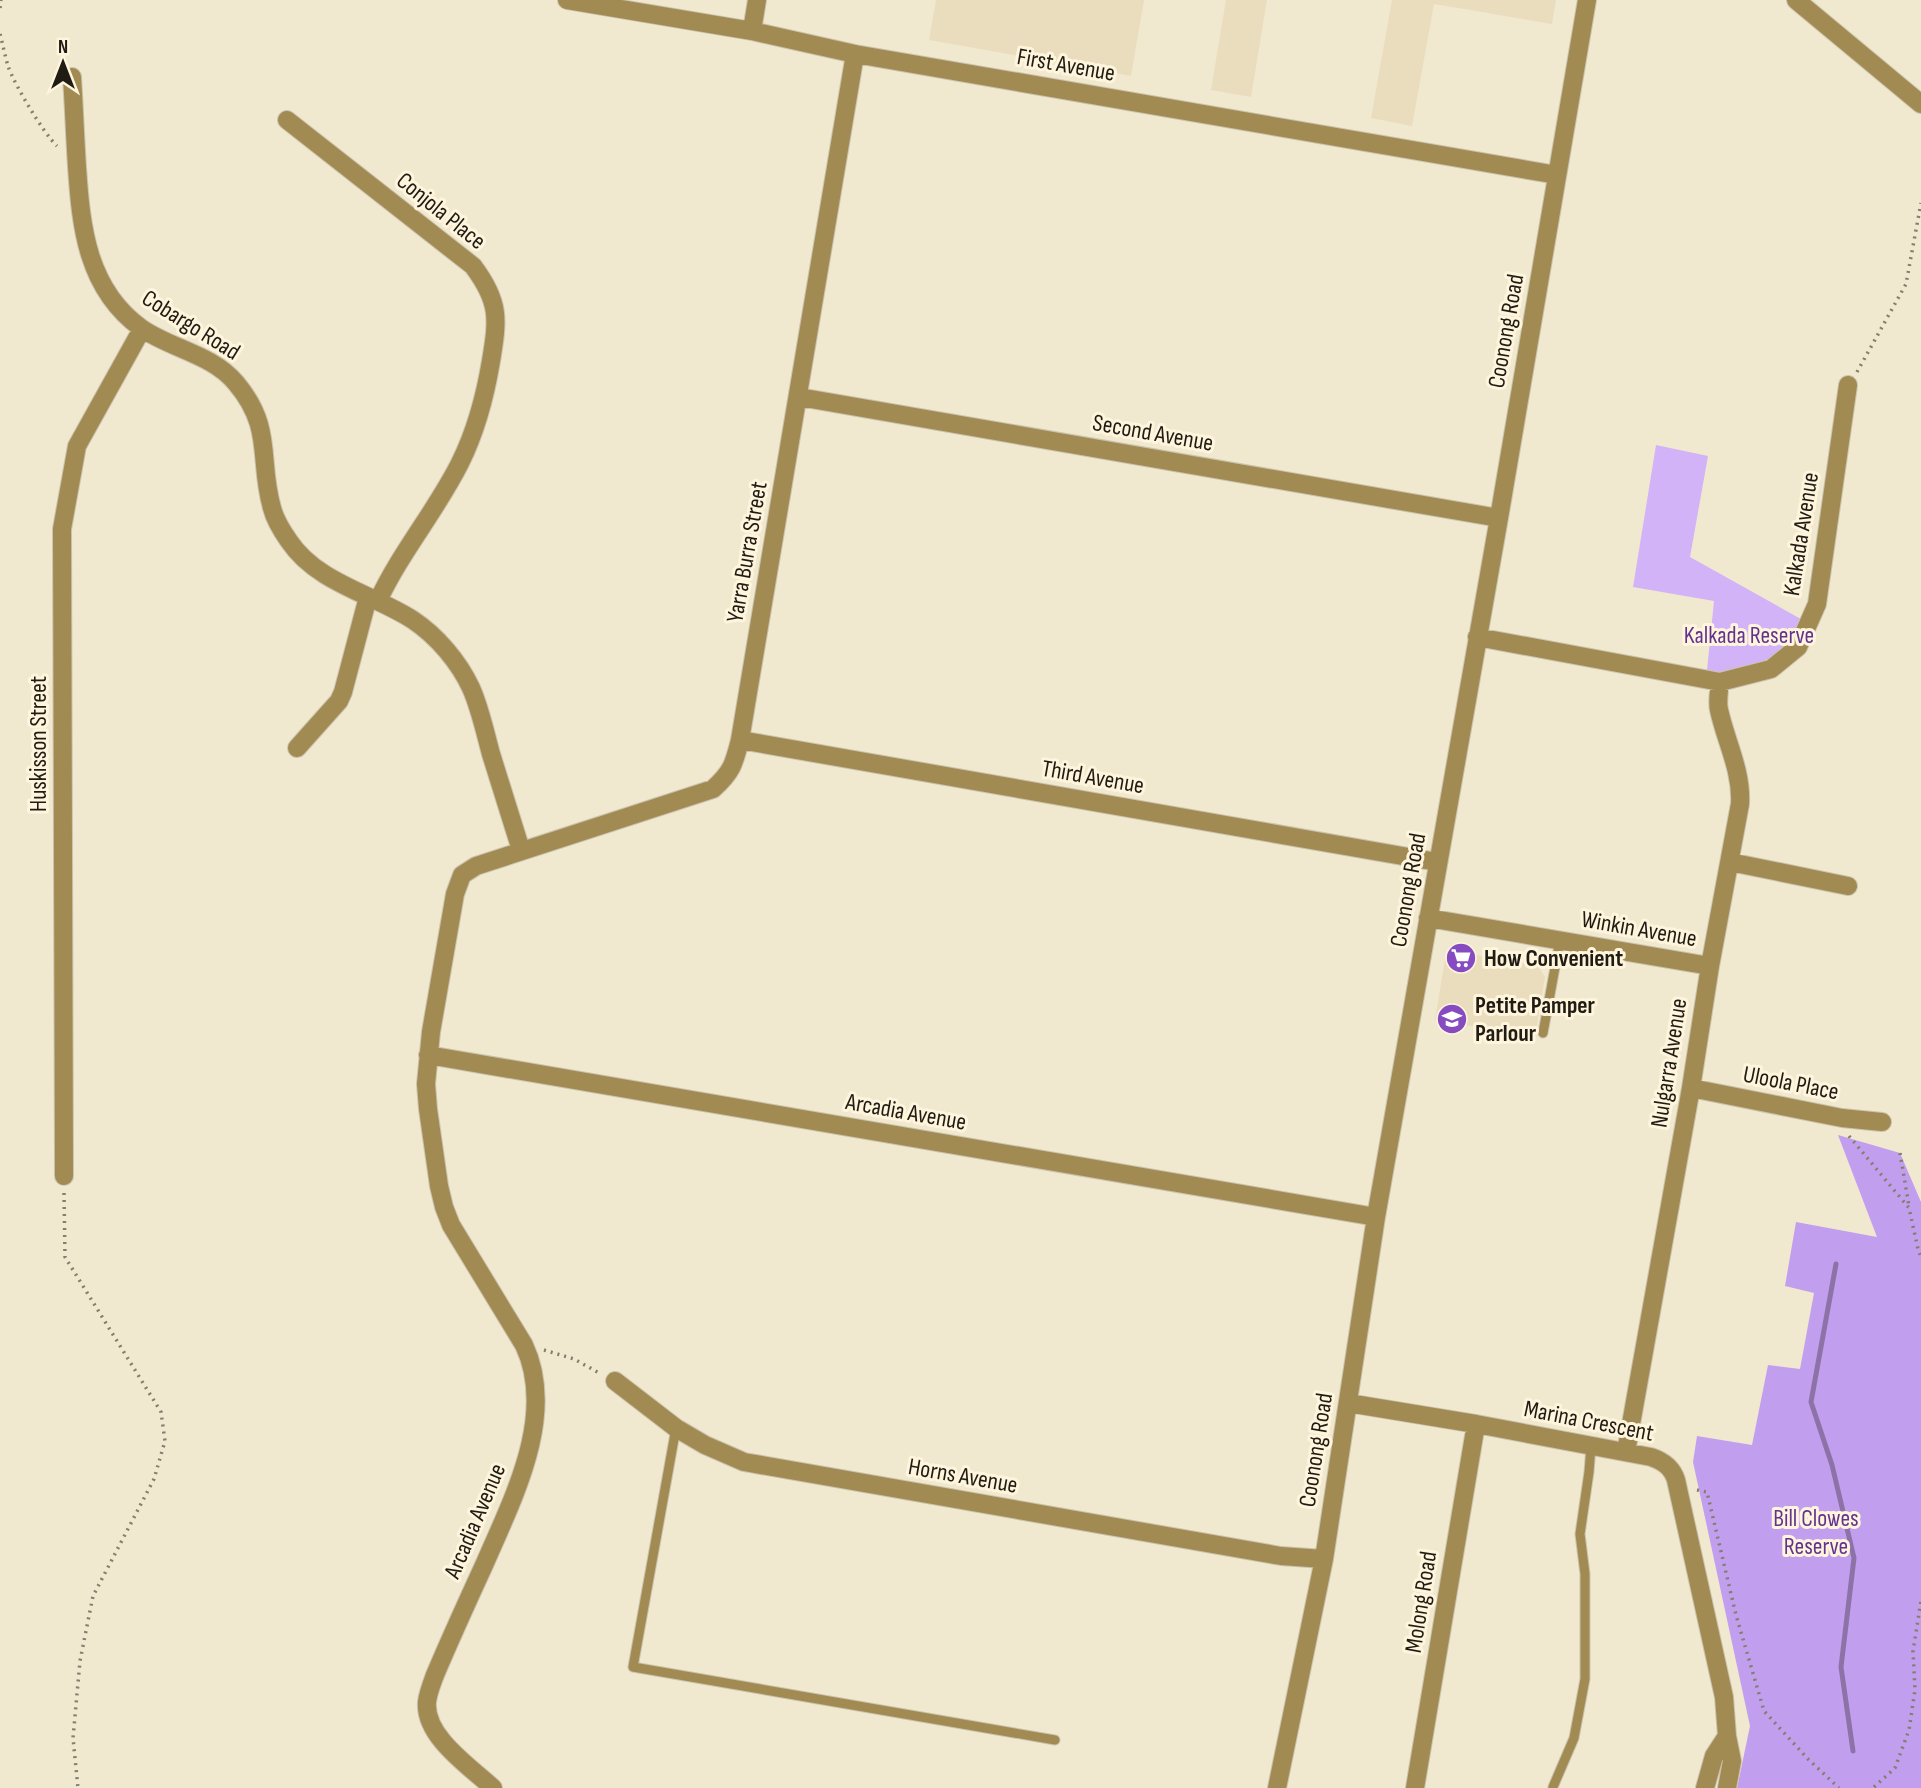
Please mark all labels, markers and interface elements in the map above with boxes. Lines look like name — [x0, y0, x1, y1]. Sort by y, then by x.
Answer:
north arrow — [28, 28, 98, 98]
text: N — [58, 36, 68, 59]
street label: First Avenue — [1015, 42, 1117, 88]
street label: Conjola Place — [391, 166, 491, 256]
street label: Coonong Road — [1482, 272, 1530, 390]
street label: Cobargo Road — [137, 284, 245, 366]
street label: Second Avenue — [1090, 408, 1216, 458]
street label: Kalkada Avenue — [1777, 470, 1825, 598]
street label: Yarra Burra Street — [720, 479, 774, 625]
park label: Kalkada Reserve — [1684, 621, 1814, 650]
street label: Huskisson Street — [24, 676, 53, 812]
street label: Third Avenue — [1040, 754, 1146, 800]
street label: Coonong Road — [1384, 831, 1432, 949]
street label: Winkin Avenue — [1579, 905, 1699, 953]
supermarket icon: How Convenient — [1444, 941, 1478, 975]
place label: How Convenient — [1484, 944, 1623, 973]
place label: Petite Pamper Parlour — [1475, 991, 1596, 1048]
street label: Nulgarra Avenue — [1644, 996, 1694, 1130]
school or university icon: Petite Pamper Parlour — [1435, 1002, 1469, 1036]
street label: Uloola Place — [1741, 1060, 1841, 1106]
street label: Arcadia Avenue — [842, 1087, 969, 1137]
street label: Coonong Road — [1293, 1391, 1339, 1509]
street label: Marina Crescent — [1522, 1394, 1656, 1448]
street label: Horns Avenue — [906, 1452, 1020, 1500]
street label: Arcadia Avenue — [437, 1459, 512, 1584]
park label: Bill Clowes Reserve — [1773, 1504, 1859, 1561]
street label: Molong Road — [1399, 1549, 1443, 1655]

